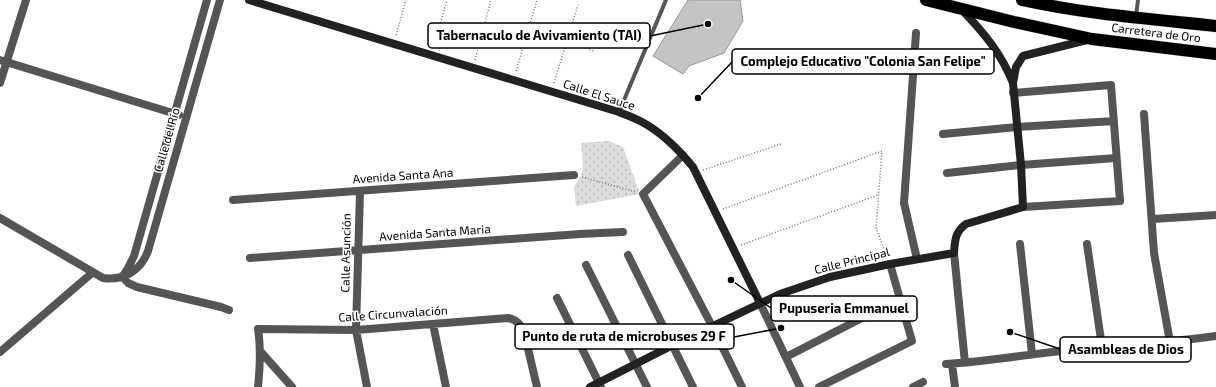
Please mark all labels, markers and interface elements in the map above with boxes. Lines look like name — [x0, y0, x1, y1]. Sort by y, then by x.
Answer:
street label: Carretera de Oro — [1111, 20, 1202, 44]
callout: Tabernaculo de Avivamiento (TAI) — [428, 23, 650, 48]
text: Tabernaculo de Avivamiento (TAI) — [436, 27, 642, 43]
callout: Complejo Educativo "Colonia San Felipe" — [732, 49, 994, 74]
text: Complejo Educativo "Colonia San Felipe" — [740, 53, 986, 69]
street label: Calle El Sauce — [562, 76, 637, 112]
street label: Calle del Río — [150, 106, 182, 173]
street label: Avenida Santa Ana — [352, 164, 454, 186]
street label: Calle Asunción — [337, 213, 353, 293]
street label: Avenida Santa Maria — [379, 221, 491, 243]
street label: Calle Principal — [812, 244, 891, 276]
callout: Pupuseria Emmanuel — [771, 296, 917, 321]
text: Pupuseria Emmanuel — [779, 300, 910, 316]
street label: Calle Circunvalación — [338, 302, 448, 324]
callout: Punto de ruta de microbuses 29 F — [515, 324, 734, 349]
text: Punto de ruta de microbuses 29 F — [522, 328, 726, 344]
callout: Asambleas de Dios — [1060, 337, 1191, 362]
text: Asambleas de Dios — [1068, 341, 1184, 357]

